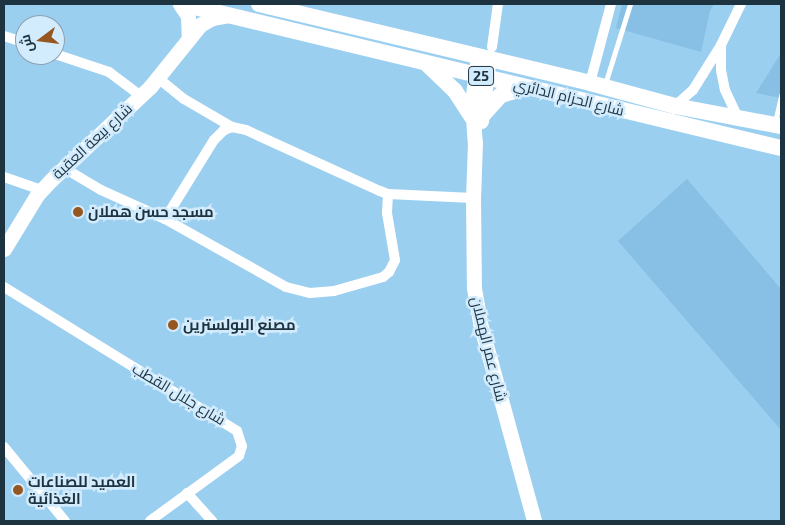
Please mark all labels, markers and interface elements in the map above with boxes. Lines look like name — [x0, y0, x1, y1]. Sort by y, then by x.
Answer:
north arrow — [15, 15, 65, 65]
text: ش — [15, 33, 37, 55]
road number: 25 — [467, 64, 495, 88]
street label: شارع الحزام الدائري — [512, 75, 626, 119]
street label: شارع بيعة العقبة — [48, 99, 136, 183]
place label: مسجد حسن هملان — [88, 203, 214, 221]
marker: مسجد حسن هملان — [72, 206, 84, 218]
street label: شارع عمر الهملان — [467, 295, 511, 403]
place label: مصنع البولسترين — [183, 316, 296, 334]
marker: مصنع البولسترين — [167, 319, 179, 331]
street label: شارع جلال القطب — [129, 359, 229, 429]
place label: العميد للصناعات الغذائية — [28, 472, 135, 507]
marker: العميد للصناعات الغذائية — [12, 484, 24, 496]

